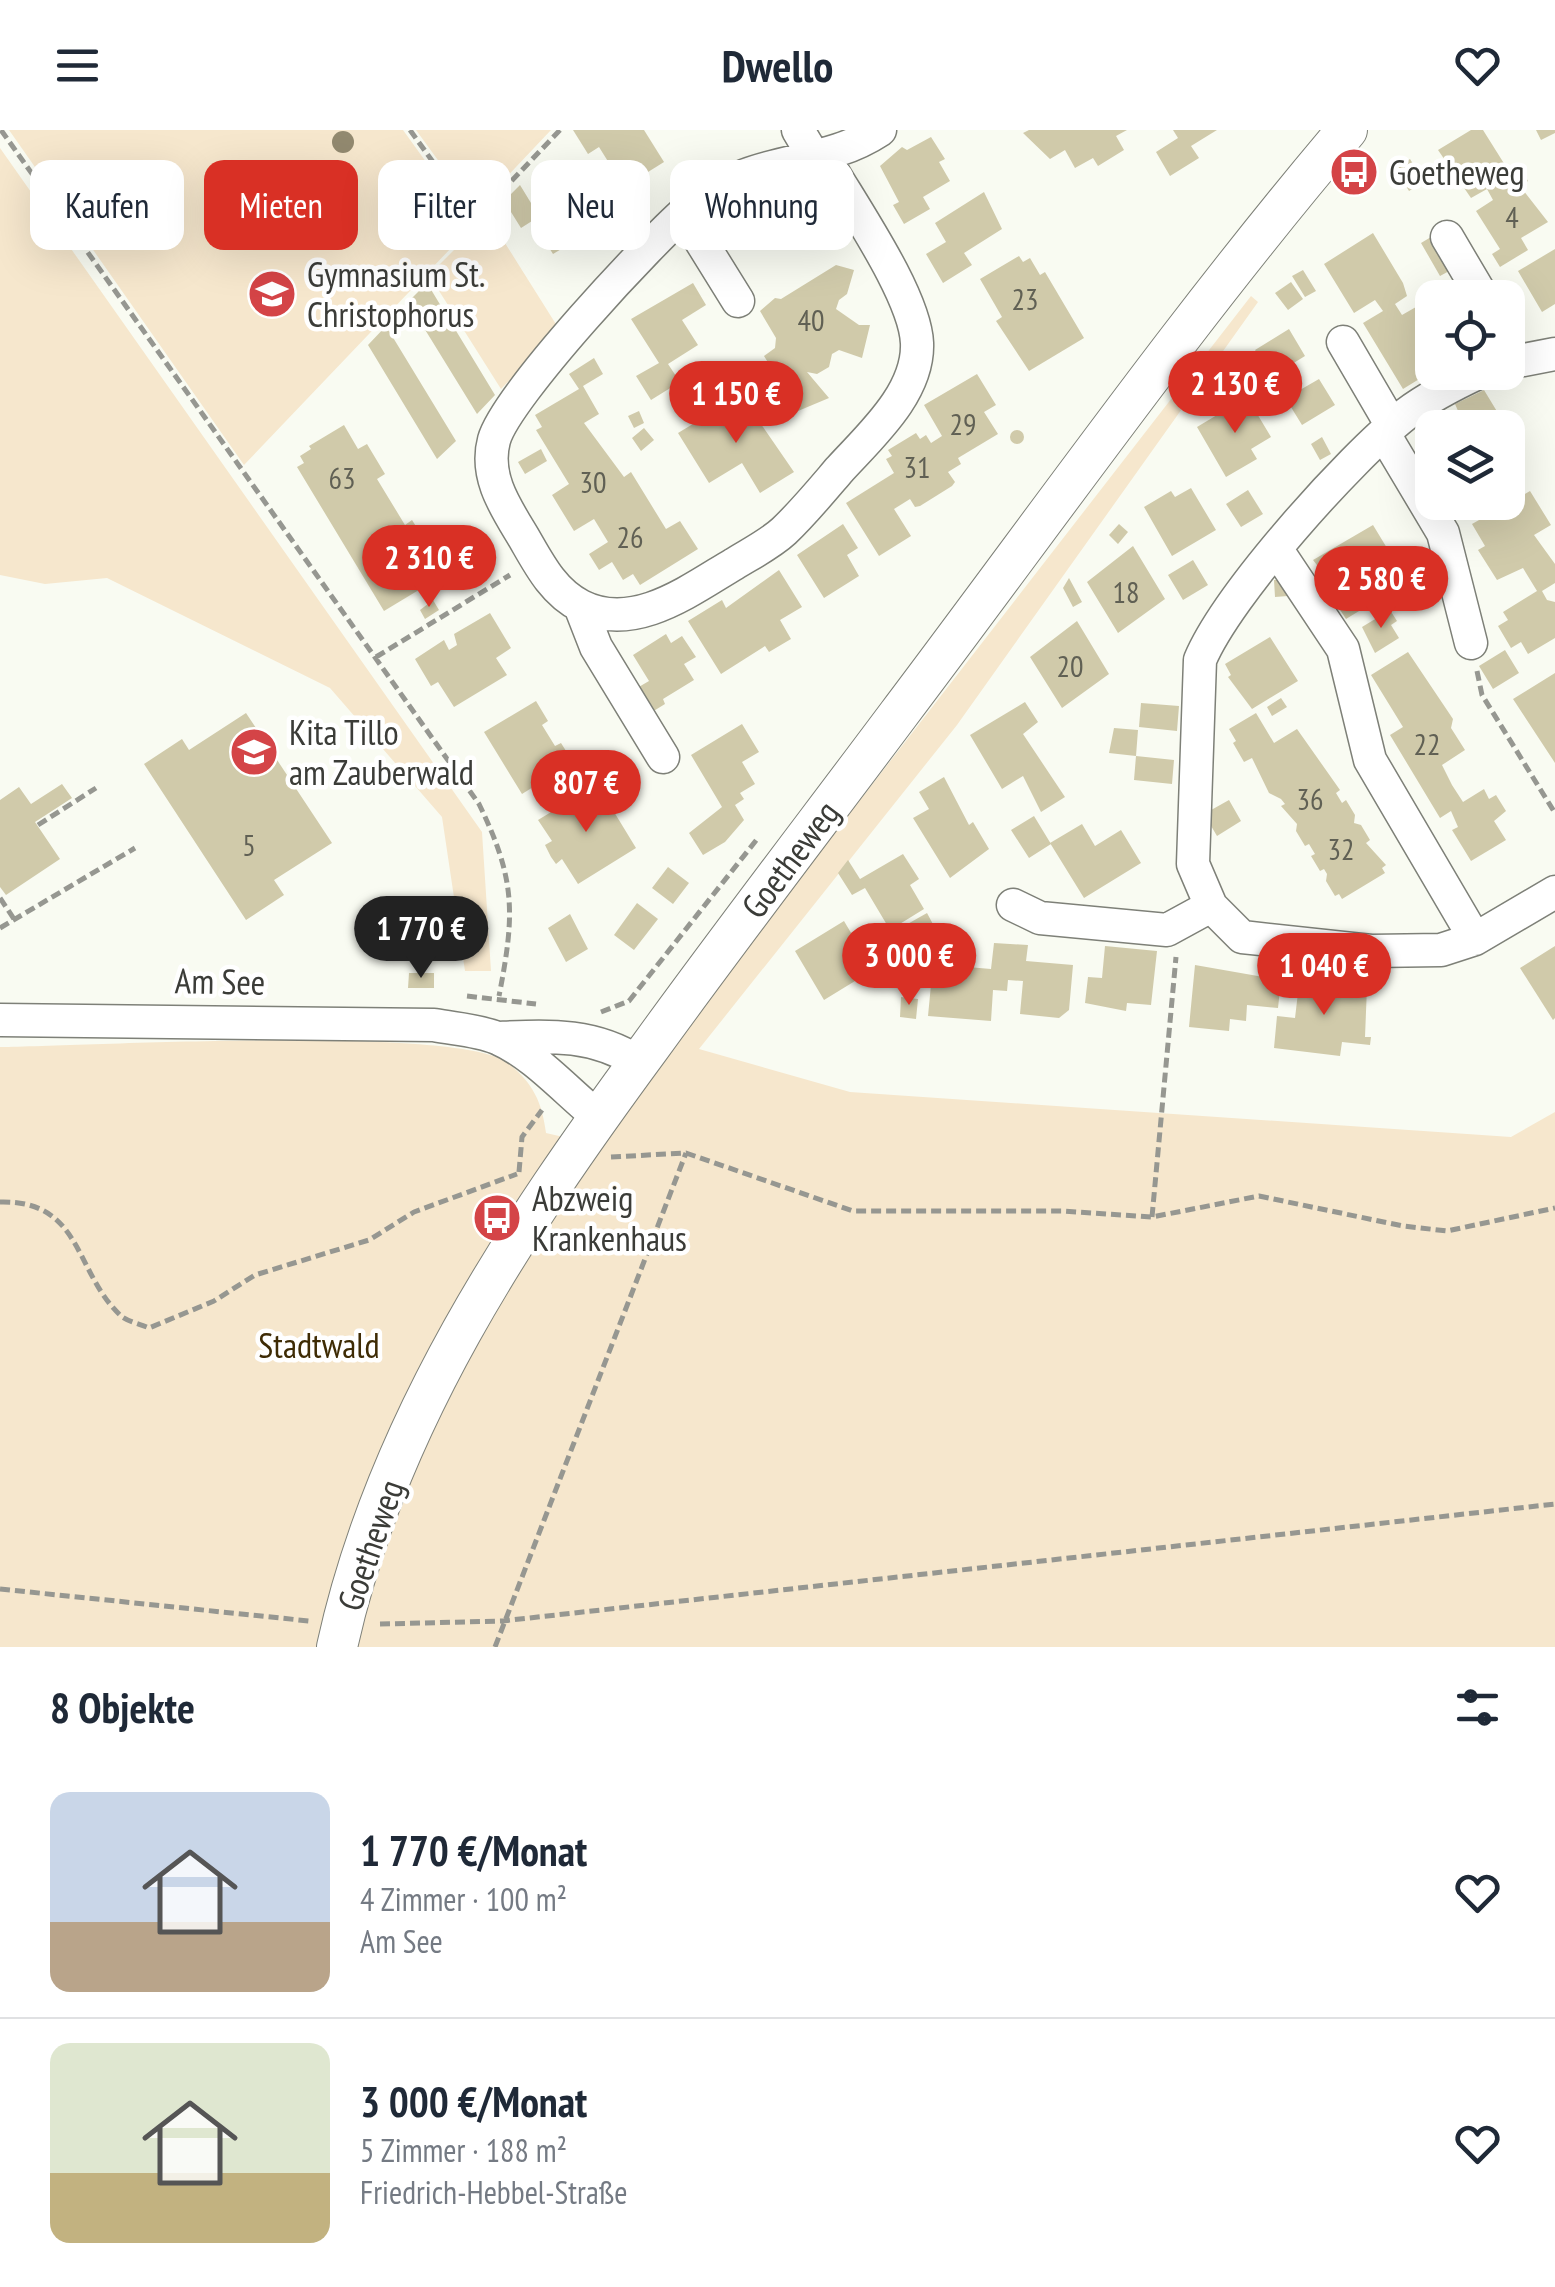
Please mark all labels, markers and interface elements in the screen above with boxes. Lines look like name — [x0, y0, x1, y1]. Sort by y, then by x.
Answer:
text: Dwello — [722, 36, 833, 94]
icon: menu — [50, 38, 105, 93]
icon: heart — [1450, 38, 1505, 93]
bus stop icon: Goetheweg — [1328, 146, 1380, 198]
place label: Goetheweg — [1389, 149, 1525, 195]
chip: Kaufen — [30, 160, 184, 250]
chip: Mieten — [204, 160, 358, 250]
chip: Filter — [378, 160, 511, 250]
chip: Neu — [531, 160, 650, 250]
chip: Wohnung — [670, 160, 854, 250]
house number: 4 — [1505, 197, 1519, 236]
place label: Gymnasium St. Christophorus — [307, 251, 485, 337]
school or university icon: Gymnasium St. Christophorus — [246, 268, 298, 320]
house number: 23 — [1012, 279, 1039, 318]
map controls — [1415, 280, 1525, 520]
button: locate — [1415, 280, 1525, 390]
house number: 40 — [798, 300, 825, 339]
pin: 2 130 € — [1143, 351, 1327, 436]
pin: 1 150 € — [644, 361, 828, 446]
text: 2 130 € — [1190, 362, 1280, 404]
text: 1 150 € — [691, 372, 781, 414]
house number: 29 — [950, 404, 977, 443]
button: layers — [1415, 410, 1525, 520]
house number: 31 — [904, 447, 931, 486]
house number: 63 — [329, 458, 356, 497]
house number: 30 — [580, 462, 607, 501]
house number: 26 — [617, 517, 644, 556]
pin: 2 310 € — [337, 525, 521, 610]
text: 2 310 € — [384, 536, 474, 578]
pin: 2 580 € — [1289, 546, 1473, 631]
text: 2 580 € — [1336, 557, 1426, 599]
house number: 18 — [1113, 572, 1140, 611]
house number: 20 — [1057, 646, 1084, 685]
place label: Kita Tillo am Zauberwald — [289, 709, 474, 795]
house number: 22 — [1414, 724, 1441, 763]
school or university icon: Kita Tillo am Zauberwald — [228, 726, 280, 778]
pin: 807 € — [516, 750, 656, 835]
text: 807 € — [553, 761, 619, 803]
house number: 36 — [1297, 779, 1324, 818]
street label: Goetheweg — [731, 791, 849, 927]
house number: 5 — [242, 825, 256, 864]
house number: 32 — [1328, 829, 1355, 868]
pin: 1 770 € — [329, 896, 513, 981]
text: 1 770 € — [376, 907, 466, 949]
pin: 3 000 € — [817, 923, 1001, 1008]
pin: 1 040 € — [1232, 933, 1416, 1018]
text: 3 000 € — [864, 934, 954, 976]
text: 1 040 € — [1279, 944, 1369, 986]
street label: Am See — [174, 957, 266, 1005]
place label: Abzweig Krankenhaus — [532, 1175, 687, 1261]
bus stop icon: Abzweig Krankenhaus — [471, 1192, 523, 1244]
park label: Stadtwald — [258, 1322, 380, 1368]
street label: Goetheweg — [326, 1473, 414, 1617]
text: 8 Objekte — [50, 1680, 195, 1735]
icon: filters — [1450, 1680, 1505, 1735]
text: 1 770 €/Monat — [360, 1823, 587, 1878]
icon: home — [130, 1832, 250, 1952]
icon: heart — [1450, 1865, 1505, 1920]
text: 4 Zimmer · 100 m² — [360, 1878, 567, 1920]
text: Am See — [360, 1920, 443, 1962]
text: 3 000 €/Monat — [360, 2074, 587, 2129]
icon: home — [130, 2083, 250, 2203]
icon: heart — [1450, 2116, 1505, 2171]
text: 5 Zimmer · 188 m² — [360, 2129, 567, 2171]
text: Friedrich-Hebbel-Straße — [360, 2171, 628, 2213]

